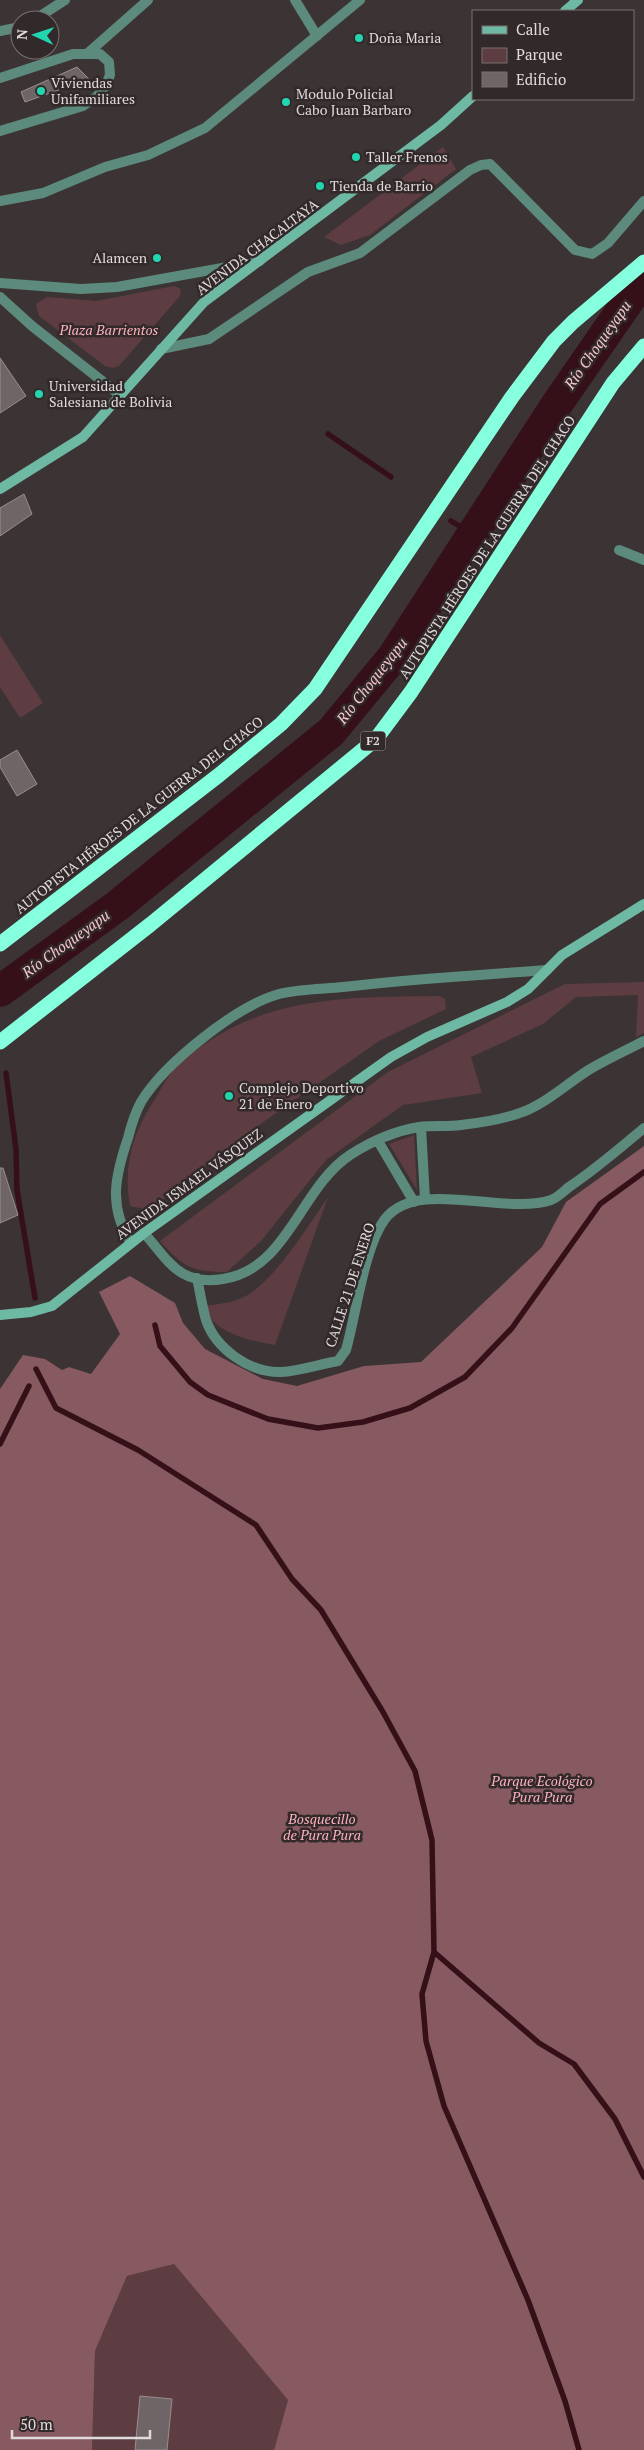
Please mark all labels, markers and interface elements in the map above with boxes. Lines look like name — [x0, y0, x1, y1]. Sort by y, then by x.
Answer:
north arrow — [10, 10, 60, 60]
legend — [472, 10, 634, 100]
text: Calle — [516, 19, 550, 39]
text: N — [12, 28, 31, 40]
place label: Doña Maria — [369, 28, 441, 47]
marker: Doña Maria — [353, 32, 365, 44]
text: Parque — [516, 44, 563, 64]
text: Edificio — [516, 69, 566, 89]
place label: Viviendas Unifamiliares — [51, 73, 135, 108]
place label: Modulo Policial Cabo Juan Barbaro — [296, 84, 412, 119]
marker: Viviendas Unifamiliares — [35, 85, 47, 97]
marker: Modulo Policial Cabo Juan Barbaro — [280, 96, 292, 108]
place label: Taller Frenos — [366, 147, 448, 166]
marker: Taller Frenos — [350, 151, 362, 163]
place label: Tienda de Barrio — [330, 176, 433, 195]
marker: Tienda de Barrio — [314, 180, 326, 192]
street label: AVENIDA CHACALTAYA — [192, 194, 322, 299]
place label: Alamcen — [92, 248, 148, 267]
marker: Alamcen — [151, 252, 163, 264]
water label: Río Choqueyapu — [559, 296, 635, 393]
park label: Plaza Barrientos — [59, 320, 159, 339]
place label: Universidad Salesiana de Bolivia — [49, 376, 172, 411]
marker: Universidad Salesiana de Bolivia — [33, 388, 45, 400]
street label: AUTOPISTA HÉROES DE LA GUERRA DEL CHACO — [394, 411, 579, 682]
water label: Río Choqueyapu — [331, 633, 411, 728]
street label: AUTOPISTA HÉROES DE LA GUERRA DEL CHACO — [10, 711, 267, 918]
road number: F2 — [360, 731, 386, 750]
water label: Río Choqueyapu — [17, 905, 113, 982]
place label: Complejo Deportivo 21 de Enero — [239, 1078, 364, 1113]
marker: Complejo Deportivo 21 de Enero — [223, 1090, 235, 1102]
street label: AVENIDA ISMAEL VÁSQUEZ — [111, 1124, 266, 1243]
street label: CALLE 21 DE ENERO — [320, 1220, 379, 1350]
park label: Parque Ecológico Pura Pura — [490, 1771, 593, 1806]
park label: Bosquecillo de Pura Pura — [283, 1809, 361, 1844]
scale bar — [12, 2408, 150, 2440]
text: 50 m — [20, 2414, 53, 2434]

